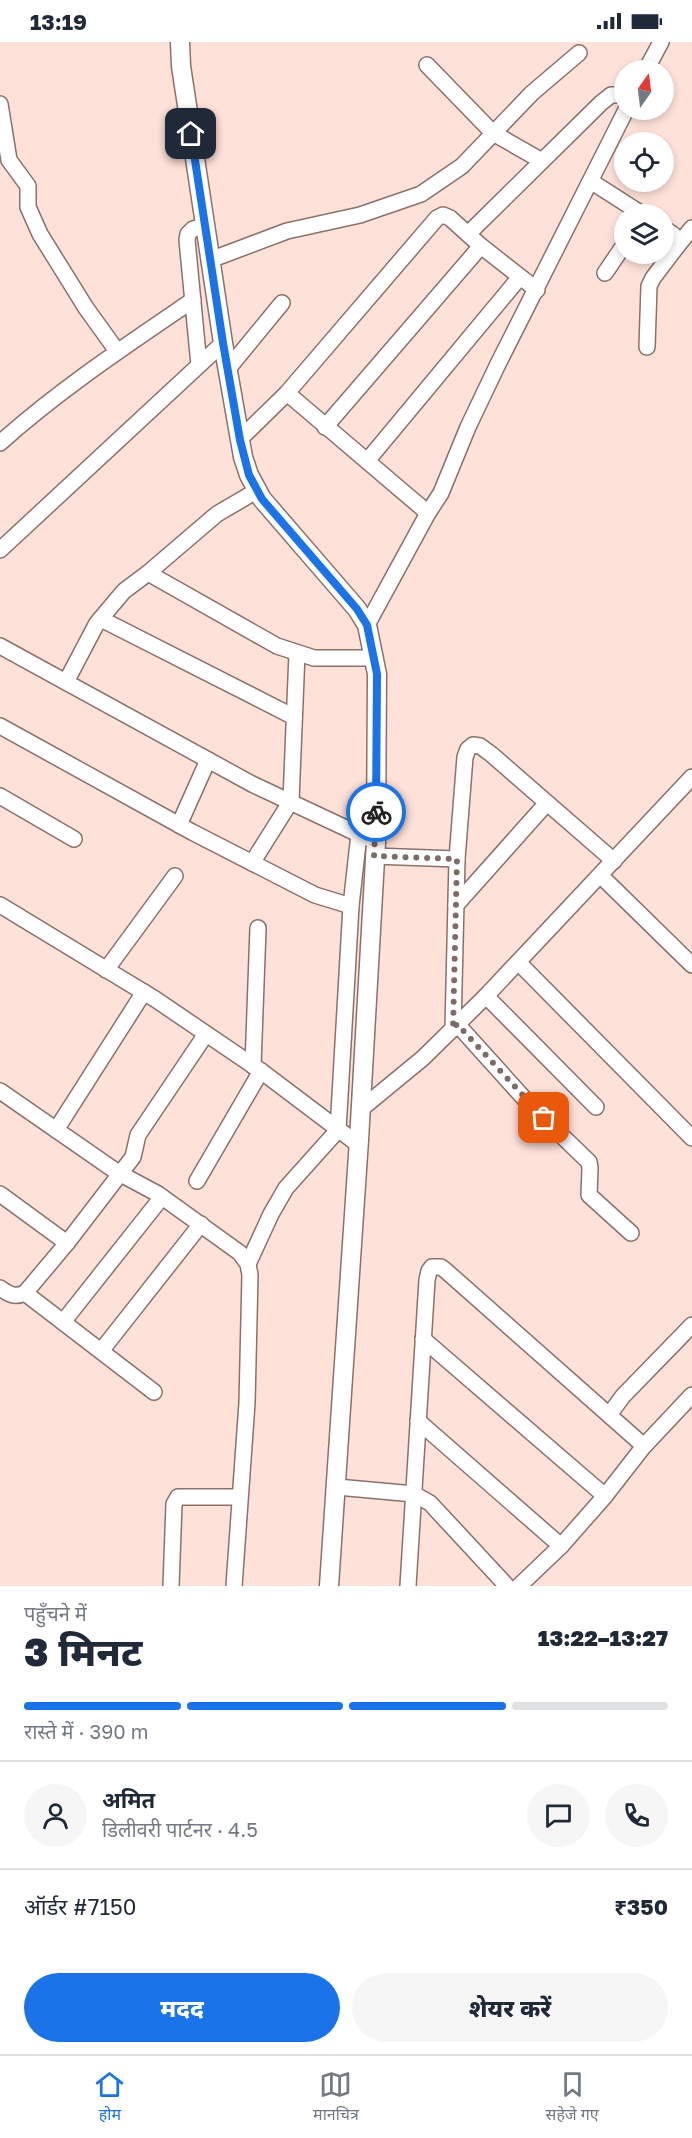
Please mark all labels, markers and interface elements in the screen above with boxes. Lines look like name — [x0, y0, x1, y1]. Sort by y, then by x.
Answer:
text: 13:19 — [30, 8, 87, 35]
north arrow — [614, 60, 674, 120]
map controls — [614, 60, 674, 264]
pin — [165, 108, 216, 159]
icon: home — [174, 117, 207, 150]
button: locate — [614, 132, 674, 192]
button: layers — [614, 204, 674, 264]
courier — [346, 782, 406, 842]
icon: bike — [360, 796, 393, 829]
pin — [518, 1092, 569, 1143]
icon: bag — [527, 1101, 560, 1134]
text: पहुँचने में — [24, 1601, 87, 1625]
text: 13:22–13:27 — [538, 1624, 668, 1651]
text: 3 मिनट — [24, 1628, 142, 1675]
text: रास्ते में · 390 m — [24, 1719, 148, 1743]
button: person — [24, 1784, 87, 1847]
button: chat — [527, 1784, 590, 1847]
button: phone — [605, 1784, 668, 1847]
text: अमित — [102, 1786, 155, 1813]
text: डिलीवरी पार्टनर · 4.5 — [102, 1817, 258, 1841]
text: ऑर्डर #7150 — [24, 1893, 136, 1920]
text: ₹350 — [614, 1893, 668, 1920]
button: मदद — [24, 1973, 340, 2042]
button: शेयर करें — [352, 1973, 668, 2042]
tab: होम — [93, 2068, 126, 2127]
tab: मानचित्र — [313, 2068, 359, 2127]
tab: सहेजे गए — [546, 2068, 599, 2127]

